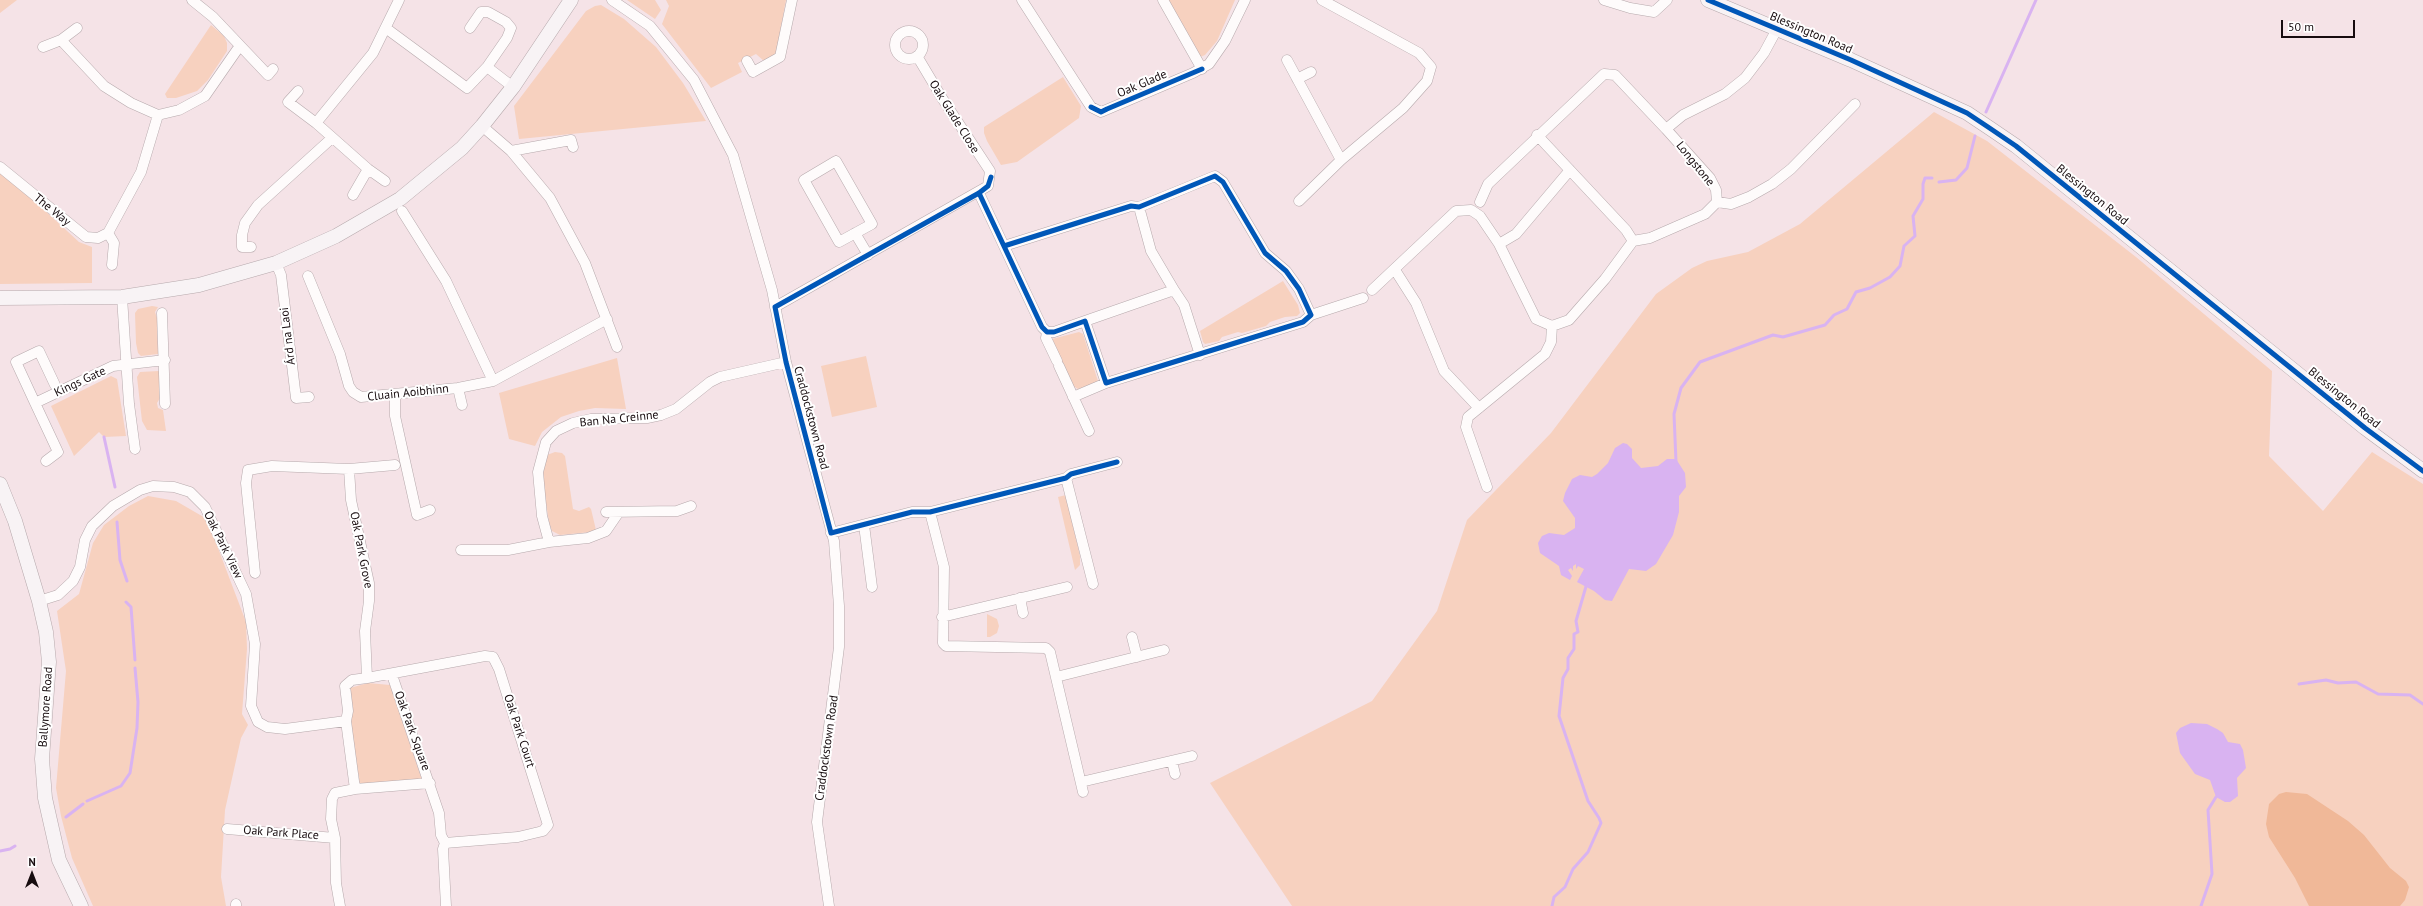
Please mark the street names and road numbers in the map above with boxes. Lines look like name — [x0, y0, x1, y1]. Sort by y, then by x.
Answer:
street label: Blessington Road — [1767, 9, 1855, 57]
street label: Oak Glade — [1115, 67, 1169, 101]
street label: Oak Glade Close — [926, 78, 982, 156]
street label: Longstone — [1673, 139, 1717, 189]
street label: Blessington Road — [2053, 162, 2131, 228]
street label: The Way — [31, 191, 73, 229]
street label: Árd na Laoi — [277, 306, 299, 366]
street label: Kings Gate — [52, 364, 108, 400]
street label: Craddockstown Road — [790, 365, 832, 471]
street label: Blessington Road — [2305, 365, 2383, 431]
street label: Cluain Aoibhinn — [367, 382, 449, 404]
street label: Ban Na Creinne — [579, 408, 659, 430]
street label: Oak Park View — [200, 509, 246, 581]
street label: Oak Park Grove — [347, 510, 375, 590]
street label: Ballymore Road — [36, 666, 56, 748]
street label: Oak Park Square — [391, 689, 433, 773]
street label: Oak Park Court — [500, 693, 538, 769]
street label: Craddockstown Road — [812, 694, 842, 802]
street label: Oak Park Place — [243, 823, 319, 843]

